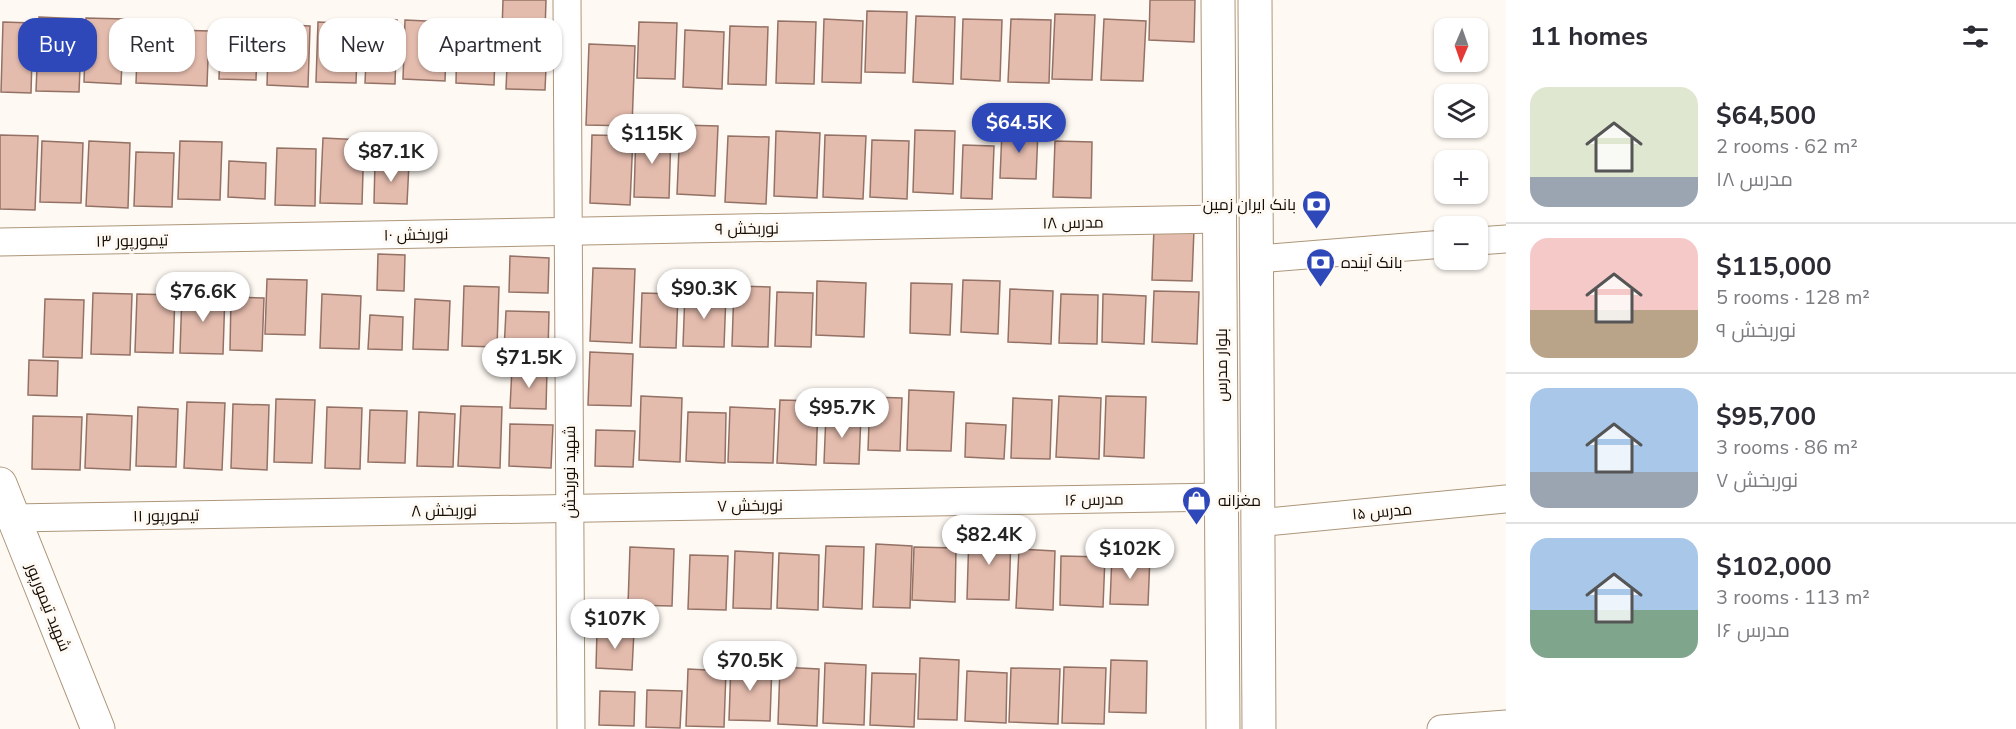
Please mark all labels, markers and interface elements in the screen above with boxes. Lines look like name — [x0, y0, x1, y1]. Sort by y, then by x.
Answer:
chip: Buy — [18, 18, 97, 72]
chip: Rent — [109, 18, 195, 72]
chip: Filters — [207, 18, 307, 72]
chip: New — [319, 18, 406, 72]
chip: Apartment — [418, 18, 562, 72]
north arrow — [1434, 18, 1488, 72]
map controls — [1434, 18, 1488, 270]
text: 11 homes — [1530, 19, 1648, 54]
icon: filters — [1959, 20, 1992, 53]
button: layers — [1434, 84, 1488, 138]
text: $64,500 — [1716, 98, 1816, 133]
pin: $64.5K — [970, 103, 1068, 154]
text: $64.5K — [986, 109, 1052, 136]
icon: home — [1578, 111, 1650, 183]
pin: $115K — [610, 114, 694, 165]
text: $115K — [621, 120, 683, 147]
pin: $87.1K — [342, 132, 440, 183]
text: 2 rooms · 62 m² — [1716, 133, 1858, 160]
text: $87.1K — [358, 138, 424, 165]
button: + — [1434, 150, 1488, 204]
text: مدرس ۱۸ — [1716, 166, 1793, 193]
bank icon: بانک ایران زمین — [1301, 188, 1333, 230]
place label: بانک ایران زمین — [1203, 194, 1296, 216]
street label: مدرس ۱۸ — [1042, 211, 1104, 235]
button: − — [1434, 216, 1488, 270]
street label: نوربخش ۹ — [715, 217, 779, 241]
street label: نوربخش ۱۰ — [383, 223, 449, 247]
street label: تیمورپور ۱۳ — [96, 229, 169, 253]
bank icon: بانک آینده — [1304, 246, 1336, 288]
text: $115,000 — [1716, 249, 1832, 284]
place label: بانک آینده — [1341, 252, 1403, 274]
icon: home — [1578, 262, 1650, 334]
pin: $90.3K — [655, 269, 753, 320]
pin: $76.6K — [154, 272, 252, 323]
text: $90.3K — [671, 275, 737, 302]
text: $76.6K — [170, 278, 236, 305]
text: 5 rooms · 128 m² — [1716, 284, 1870, 311]
text: نوربخش ۹ — [1716, 317, 1796, 344]
street label: بلوار مدرس — [1211, 328, 1233, 402]
pin: $71.5K — [480, 338, 578, 389]
text: $71.5K — [496, 344, 562, 371]
pin: $95.7K — [793, 388, 891, 439]
text: $95.7K — [809, 394, 875, 421]
text: $95,700 — [1716, 399, 1816, 434]
icon: home — [1578, 412, 1650, 484]
street label: شهید نوربخش — [559, 426, 581, 518]
text: 3 rooms · 86 m² — [1716, 434, 1858, 461]
text: نوربخش ۷ — [1716, 467, 1798, 494]
shop icon: مغزانه — [1181, 484, 1213, 526]
street label: مدرس ۱۶ — [1064, 488, 1124, 512]
place label: مغزانه — [1218, 490, 1261, 512]
street label: نوربخش ۷ — [717, 494, 783, 518]
street label: مدرس ۱۵ — [1351, 498, 1413, 526]
street label: نوربخش ۸ — [411, 499, 477, 523]
street label: تیمورپور ۱۱ — [133, 504, 200, 528]
pin: $82.4K — [940, 515, 1038, 566]
text: $82.4K — [956, 521, 1022, 548]
pin: $102K — [1088, 529, 1172, 580]
text: $102K — [1099, 535, 1161, 562]
text: $102,000 — [1716, 549, 1832, 584]
street label: شهید تیمورپور — [20, 559, 76, 655]
icon: home — [1578, 562, 1650, 634]
text: 3 rooms · 113 m² — [1716, 584, 1870, 611]
pin: $107K — [573, 599, 657, 650]
text: $107K — [584, 605, 646, 632]
text: مدرس ۱۶ — [1716, 617, 1790, 644]
pin: $70.5K — [701, 641, 799, 692]
text: $70.5K — [717, 647, 783, 674]

